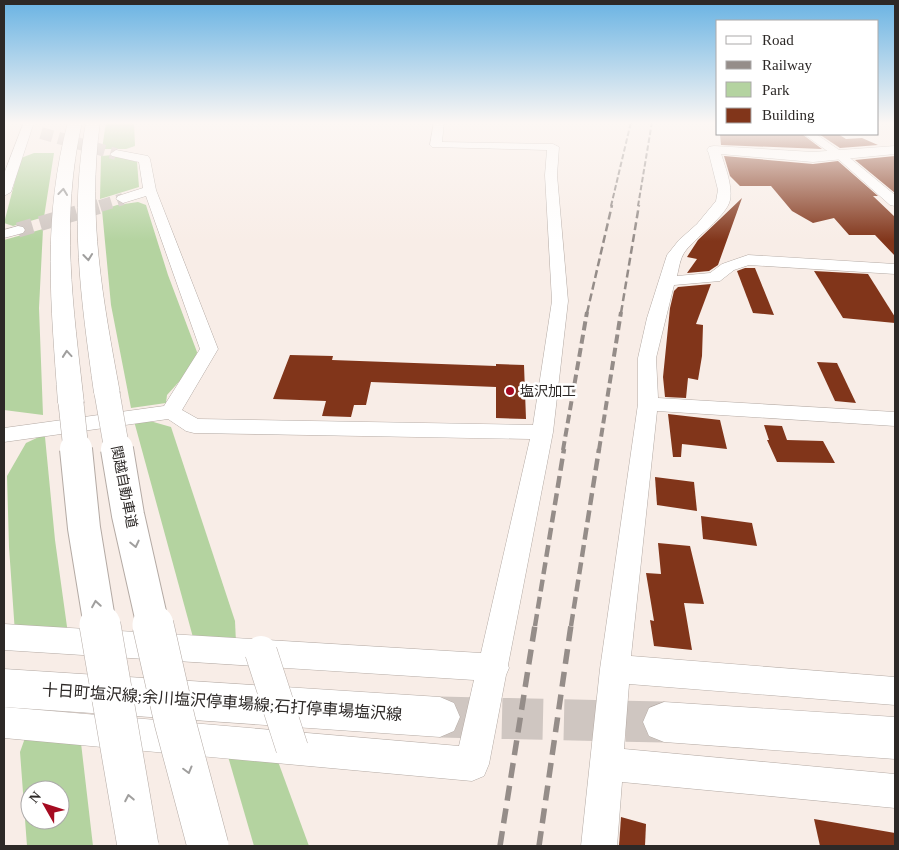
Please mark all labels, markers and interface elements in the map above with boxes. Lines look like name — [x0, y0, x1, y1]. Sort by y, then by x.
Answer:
legend — [716, 20, 879, 135]
text: Road — [762, 32, 794, 48]
text: Railway — [762, 57, 812, 73]
text: Park — [762, 82, 790, 98]
text: Building — [762, 107, 815, 123]
one-way arrow — [57, 188, 68, 196]
one-way arrow — [82, 254, 93, 262]
one-way arrow — [61, 350, 72, 358]
place label: 塩沢加工 — [520, 383, 576, 399]
marker: 塩沢加工 — [504, 385, 516, 397]
street label: 関越自動車道 — [109, 444, 139, 530]
one-way arrow — [129, 540, 140, 549]
one-way arrow — [92, 599, 102, 608]
street label: 十日町塩沢線;余川塩沢停車場線;石打停車場塩沢線 — [41, 681, 403, 723]
one-way arrow — [182, 766, 192, 774]
north arrow — [20, 780, 70, 830]
text: N — [26, 788, 44, 806]
one-way arrow — [124, 794, 135, 803]

